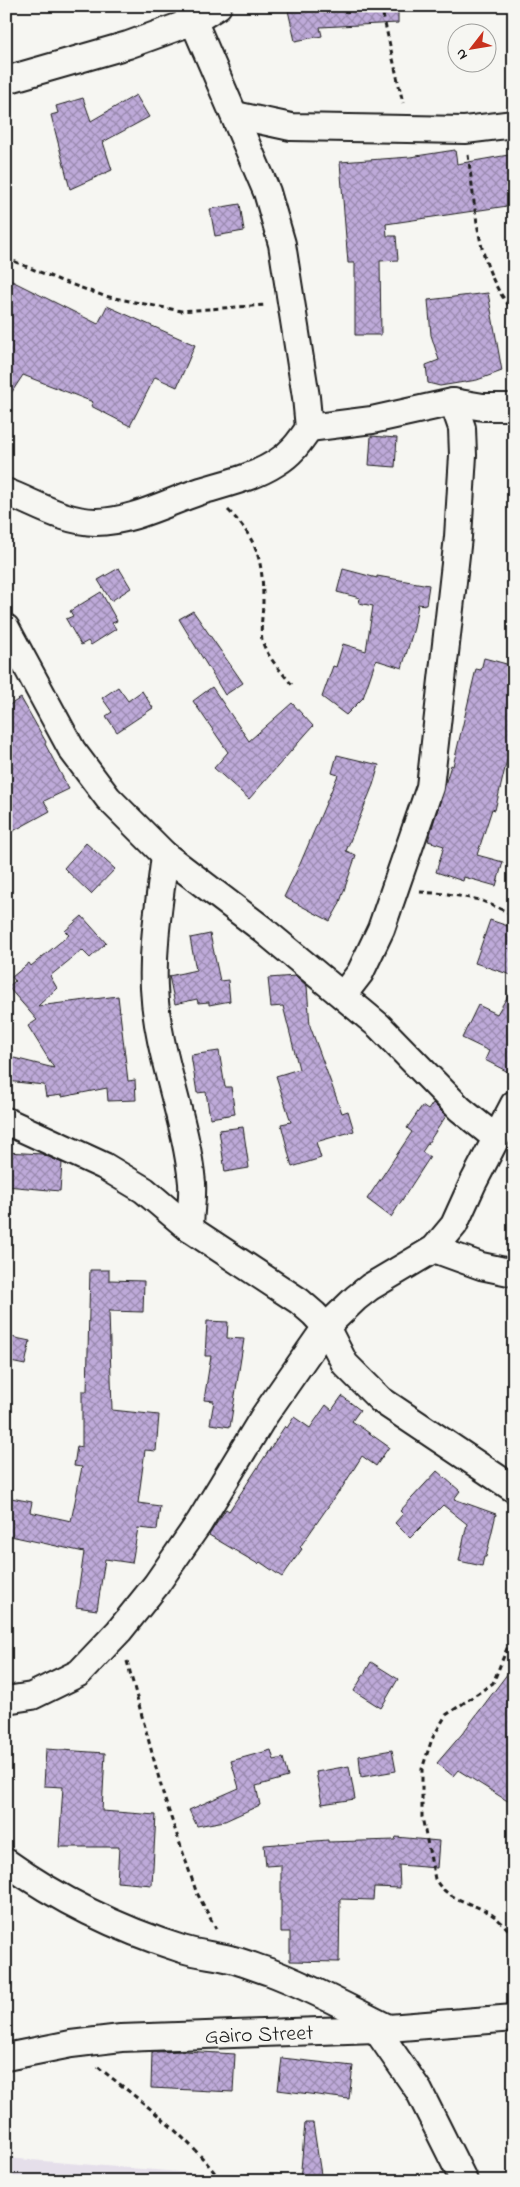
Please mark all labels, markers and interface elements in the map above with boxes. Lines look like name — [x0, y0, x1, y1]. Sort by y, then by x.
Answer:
north arrow — [448, 22, 498, 72]
text: N — [451, 44, 474, 63]
street label: Gairo Street — [204, 2018, 315, 2054]

